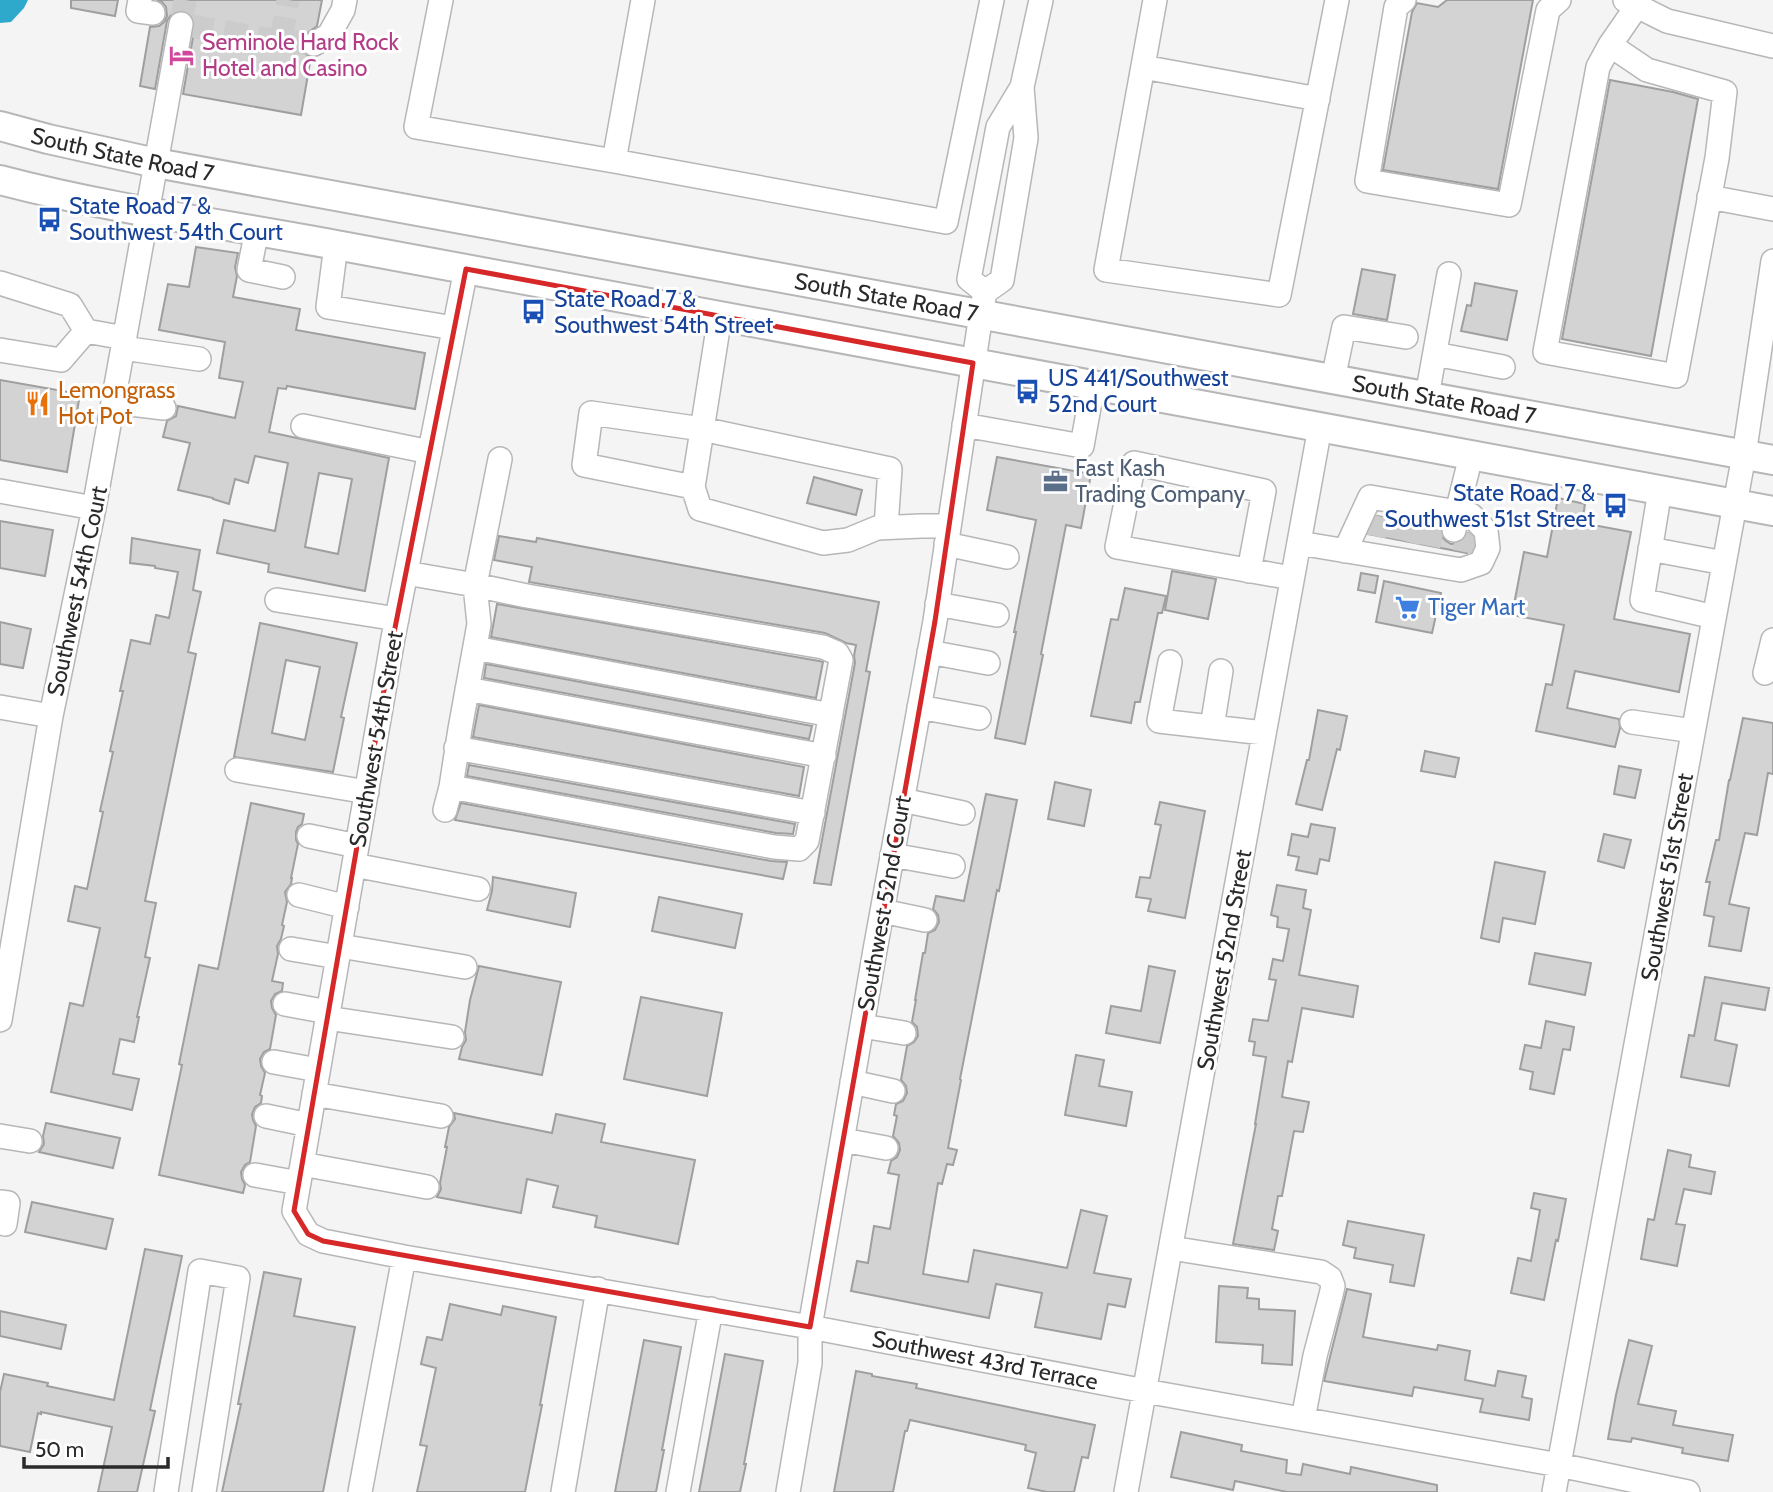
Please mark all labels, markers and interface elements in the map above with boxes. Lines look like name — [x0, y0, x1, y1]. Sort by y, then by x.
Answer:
place label: Seminole Hard Rock Hotel and Casino — [202, 28, 400, 82]
hotel icon: Seminole Hard Rock Hotel and Casino — [168, 41, 196, 69]
street label: South State Road 7 — [28, 121, 217, 187]
place label: State Road 7 & Southwest 54th Court — [69, 192, 283, 246]
bus stop icon: State Road 7 & Southwest 54th Court — [35, 205, 63, 233]
street label: South State Road 7 — [792, 267, 981, 328]
place label: State Road 7 & Southwest 54th Street — [554, 285, 773, 339]
bus stop icon: State Road 7 & Southwest 54th Street — [520, 298, 548, 326]
place label: US 441/Southwest 52nd Court — [1048, 364, 1229, 418]
street label: South State Road 7 — [1350, 369, 1539, 430]
place label: Lemongrass Hot Pot — [58, 376, 175, 430]
bus stop icon: US 441/Southwest 52nd Court — [1014, 377, 1042, 405]
restaurant icon: Lemongrass Hot Pot — [24, 389, 52, 417]
place label: Fast Kash Trading Company — [1075, 454, 1246, 508]
office icon: Fast Kash Trading Company — [1041, 467, 1069, 495]
place label: State Road 7 & Southwest 51st Street — [1385, 479, 1595, 533]
street label: Southwest 54th Court — [41, 483, 113, 698]
bus stop icon: State Road 7 & Southwest 51st Street — [1601, 492, 1629, 520]
supermarket icon: Tiger Mart — [1394, 593, 1422, 621]
place label: Tiger Mart — [1428, 593, 1525, 621]
street label: Southwest 54th Street — [343, 628, 409, 849]
street label: Southwest 51st Street — [1635, 771, 1699, 983]
street label: Southwest 52nd Court — [851, 793, 917, 1013]
street label: Southwest 52nd Street — [1191, 847, 1257, 1072]
street label: Southwest 43rd Terrace — [870, 1324, 1100, 1396]
scale bar — [24, 1426, 168, 1470]
text: 50 m — [35, 1437, 84, 1462]

